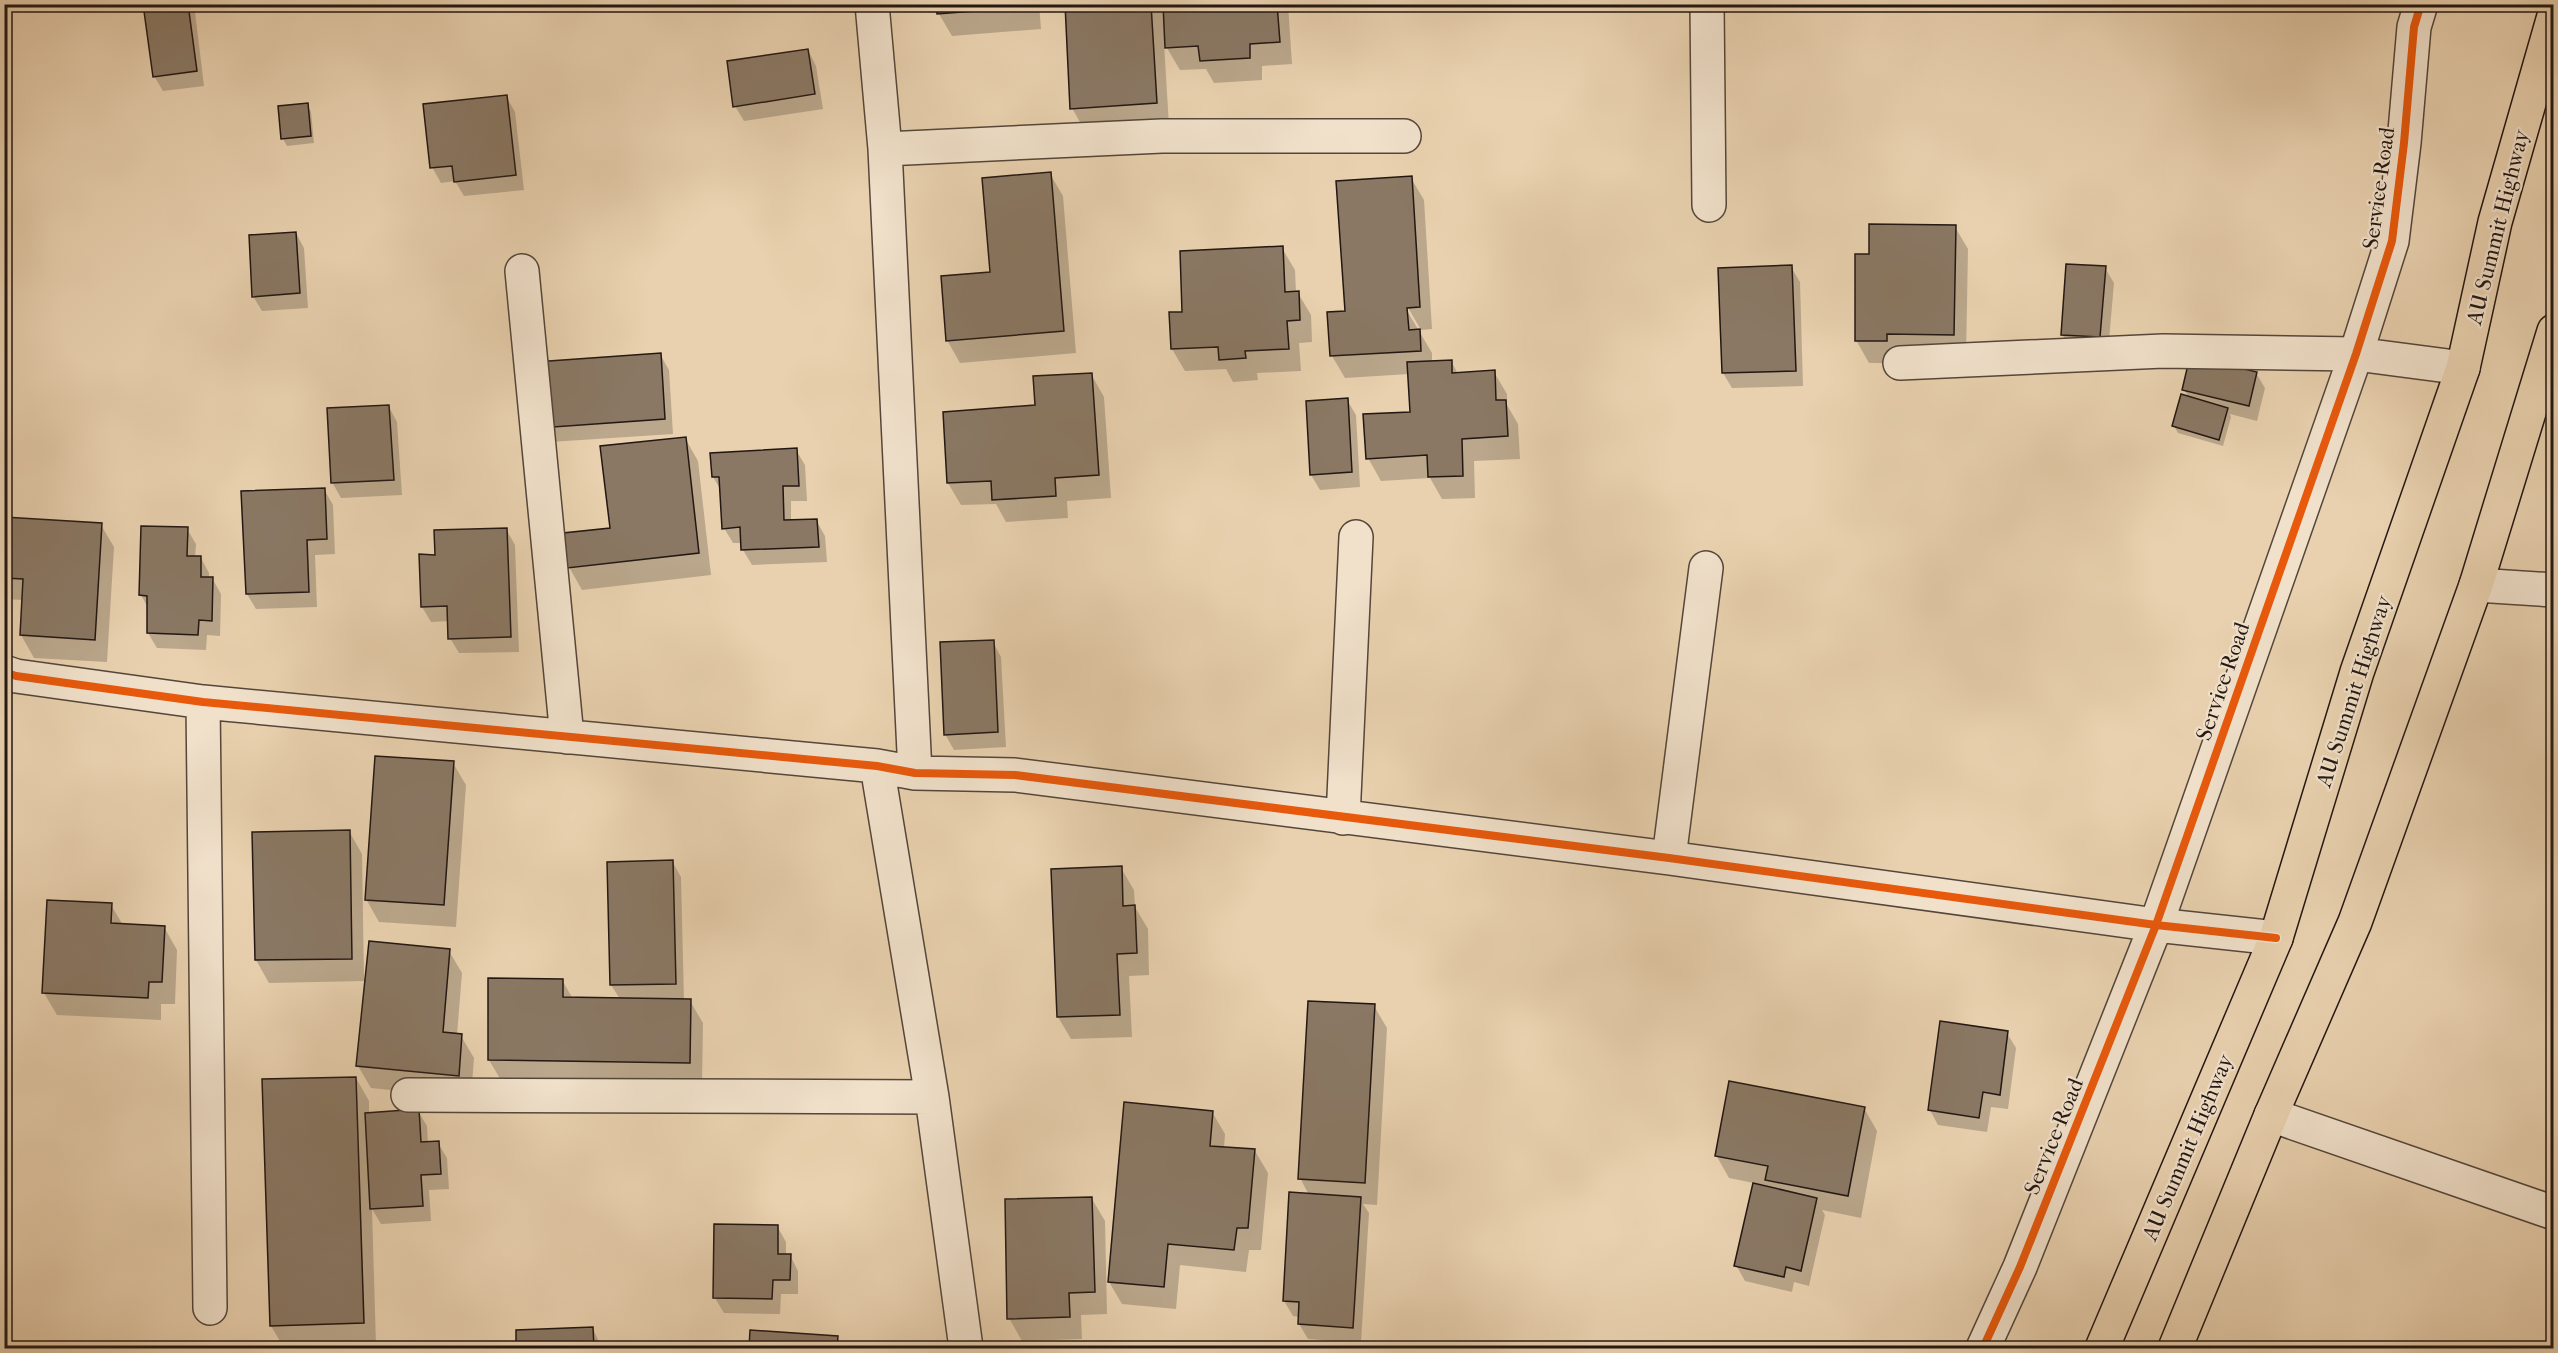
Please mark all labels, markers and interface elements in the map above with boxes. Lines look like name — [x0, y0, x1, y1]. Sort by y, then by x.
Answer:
street label: Service Road — [2358, 124, 2401, 251]
street label: AU Summit Highway — [2461, 126, 2535, 328]
street label: AU Summit Highway — [2310, 591, 2398, 791]
street label: Service Road — [2191, 618, 2256, 744]
street label: AU Summit Highway — [2137, 1049, 2239, 1245]
street label: Service Road — [2019, 1073, 2089, 1198]

